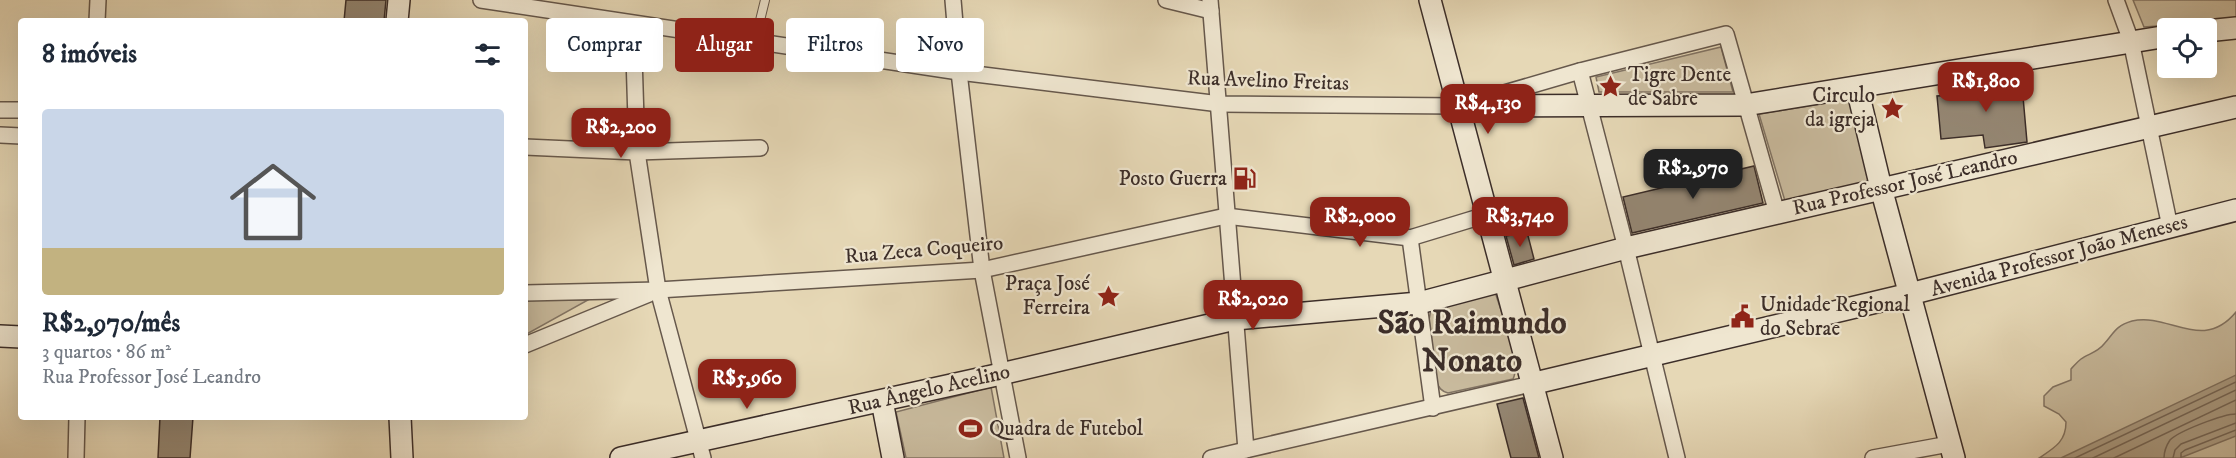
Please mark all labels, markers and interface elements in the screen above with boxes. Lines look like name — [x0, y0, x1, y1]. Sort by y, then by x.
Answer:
chip: Comprar — [546, 18, 663, 72]
chip: Alugar — [675, 18, 774, 72]
chip: Filtros — [786, 18, 884, 72]
chip: Novo — [896, 18, 984, 72]
map controls — [2157, 18, 2217, 78]
button: locate — [2157, 18, 2217, 78]
text: 8 imóveis — [42, 38, 137, 71]
icon: filters — [471, 38, 504, 71]
place label: Tigre Dente de Sabre — [1628, 62, 1731, 112]
pin: R$1,800 — [1931, 62, 2041, 113]
street label: Rua Avelino Freitas — [1187, 65, 1349, 97]
text: R$1,800 — [1952, 69, 2020, 94]
place icon: Tigre Dente de Sabre — [1597, 74, 1623, 100]
place label: Circulo da igreja — [1805, 83, 1875, 133]
pin: R$4,130 — [1433, 84, 1543, 135]
text: R$4,130 — [1454, 91, 1522, 116]
place icon: Circulo da igreja — [1880, 95, 1906, 121]
pin: R$2,200 — [566, 108, 676, 159]
text: R$2,200 — [586, 115, 657, 140]
street label: Rua Professor José Leandro — [1790, 144, 2020, 222]
icon: home — [219, 148, 327, 256]
pin: R$2,970 — [1638, 149, 1748, 200]
text: R$2,970 — [1658, 156, 1728, 181]
place label: Posto Guerra — [1118, 166, 1227, 192]
fuel station icon: Posto Guerra — [1232, 166, 1258, 192]
pin: R$2,000 — [1305, 197, 1415, 248]
pin: R$3,740 — [1465, 197, 1575, 248]
text: R$2,000 — [1324, 204, 1396, 229]
text: R$3,740 — [1486, 204, 1554, 229]
street label: Avenida Professor João Meneses — [1928, 209, 2190, 303]
street label: Rua Zeca Coqueiro — [844, 230, 1004, 270]
place label: Praça José Ferreira — [1005, 271, 1090, 321]
pin: R$2,020 — [1198, 280, 1308, 331]
place icon: Praça José Ferreira — [1095, 283, 1121, 309]
text: R$2,020 — [1218, 287, 1289, 312]
place label: Unidade Regional do Sebrae — [1760, 292, 1911, 342]
district label: São Raimundo Nonato — [1377, 303, 1567, 382]
public building icon: Unidade Regional do Sebrae — [1729, 304, 1755, 330]
text: R$2,970/mês — [42, 307, 180, 340]
text: 3 quartos · 86 m² — [42, 340, 171, 365]
street label: Rua Ângelo Acelino — [845, 357, 1013, 421]
pin: R$5,960 — [692, 359, 802, 410]
text: Rua Professor José Leandro — [42, 365, 261, 390]
text: R$5,960 — [712, 366, 782, 391]
sports icon: Quadra de Futebol — [958, 416, 984, 442]
place label: Quadra de Futebol — [989, 416, 1144, 442]

